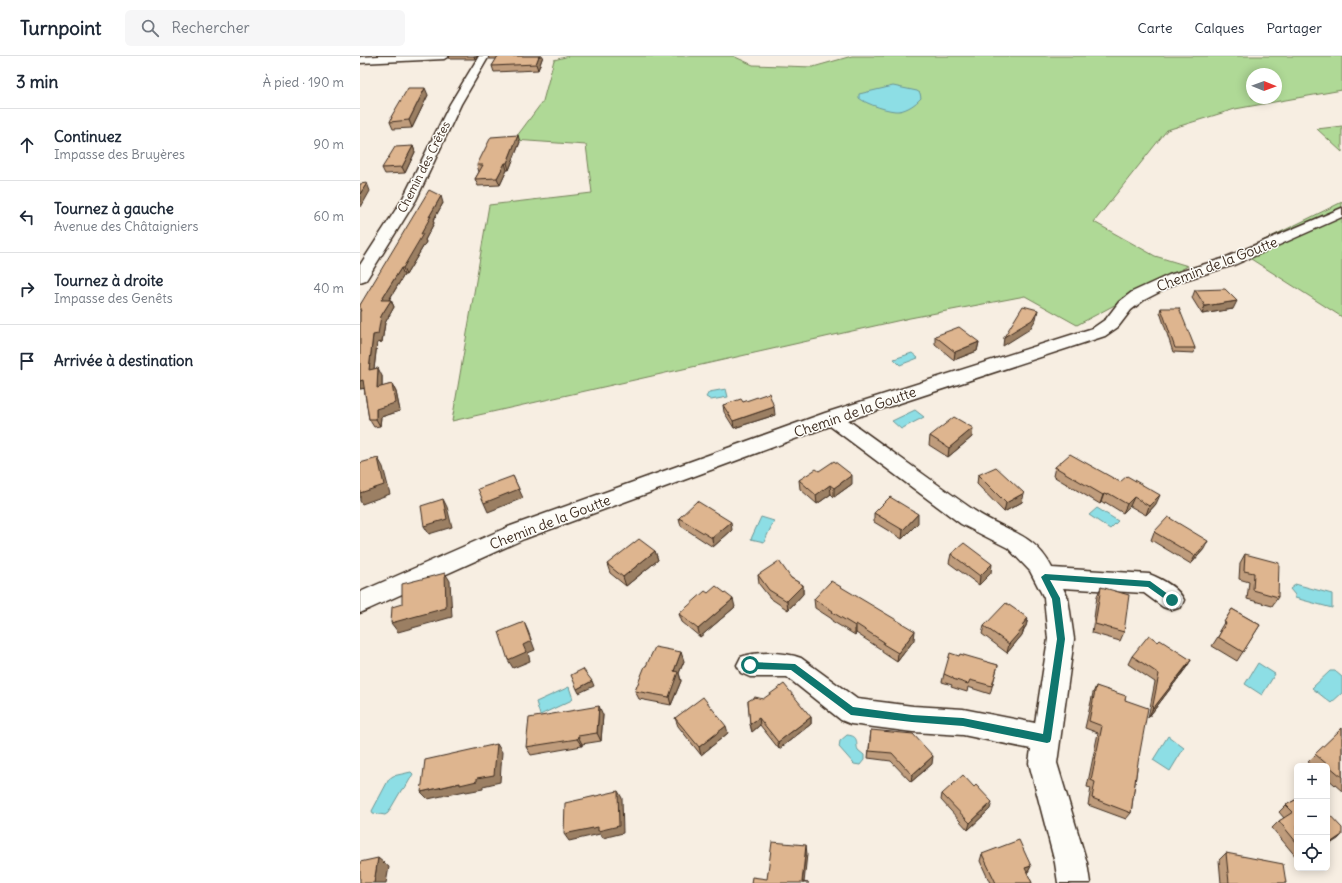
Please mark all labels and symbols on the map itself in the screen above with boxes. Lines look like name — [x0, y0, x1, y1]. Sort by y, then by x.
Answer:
north arrow — [1246, 68, 1282, 104]
street label: Chemin des Crêtes — [394, 118, 453, 215]
street label: Chemin de la Goutte — [1154, 233, 1280, 295]
street label: Chemin de la Goutte — [791, 383, 919, 441]
street label: Chemin de la Goutte — [487, 491, 613, 553]
route end — [1163, 591, 1181, 609]
route start — [741, 656, 759, 674]

